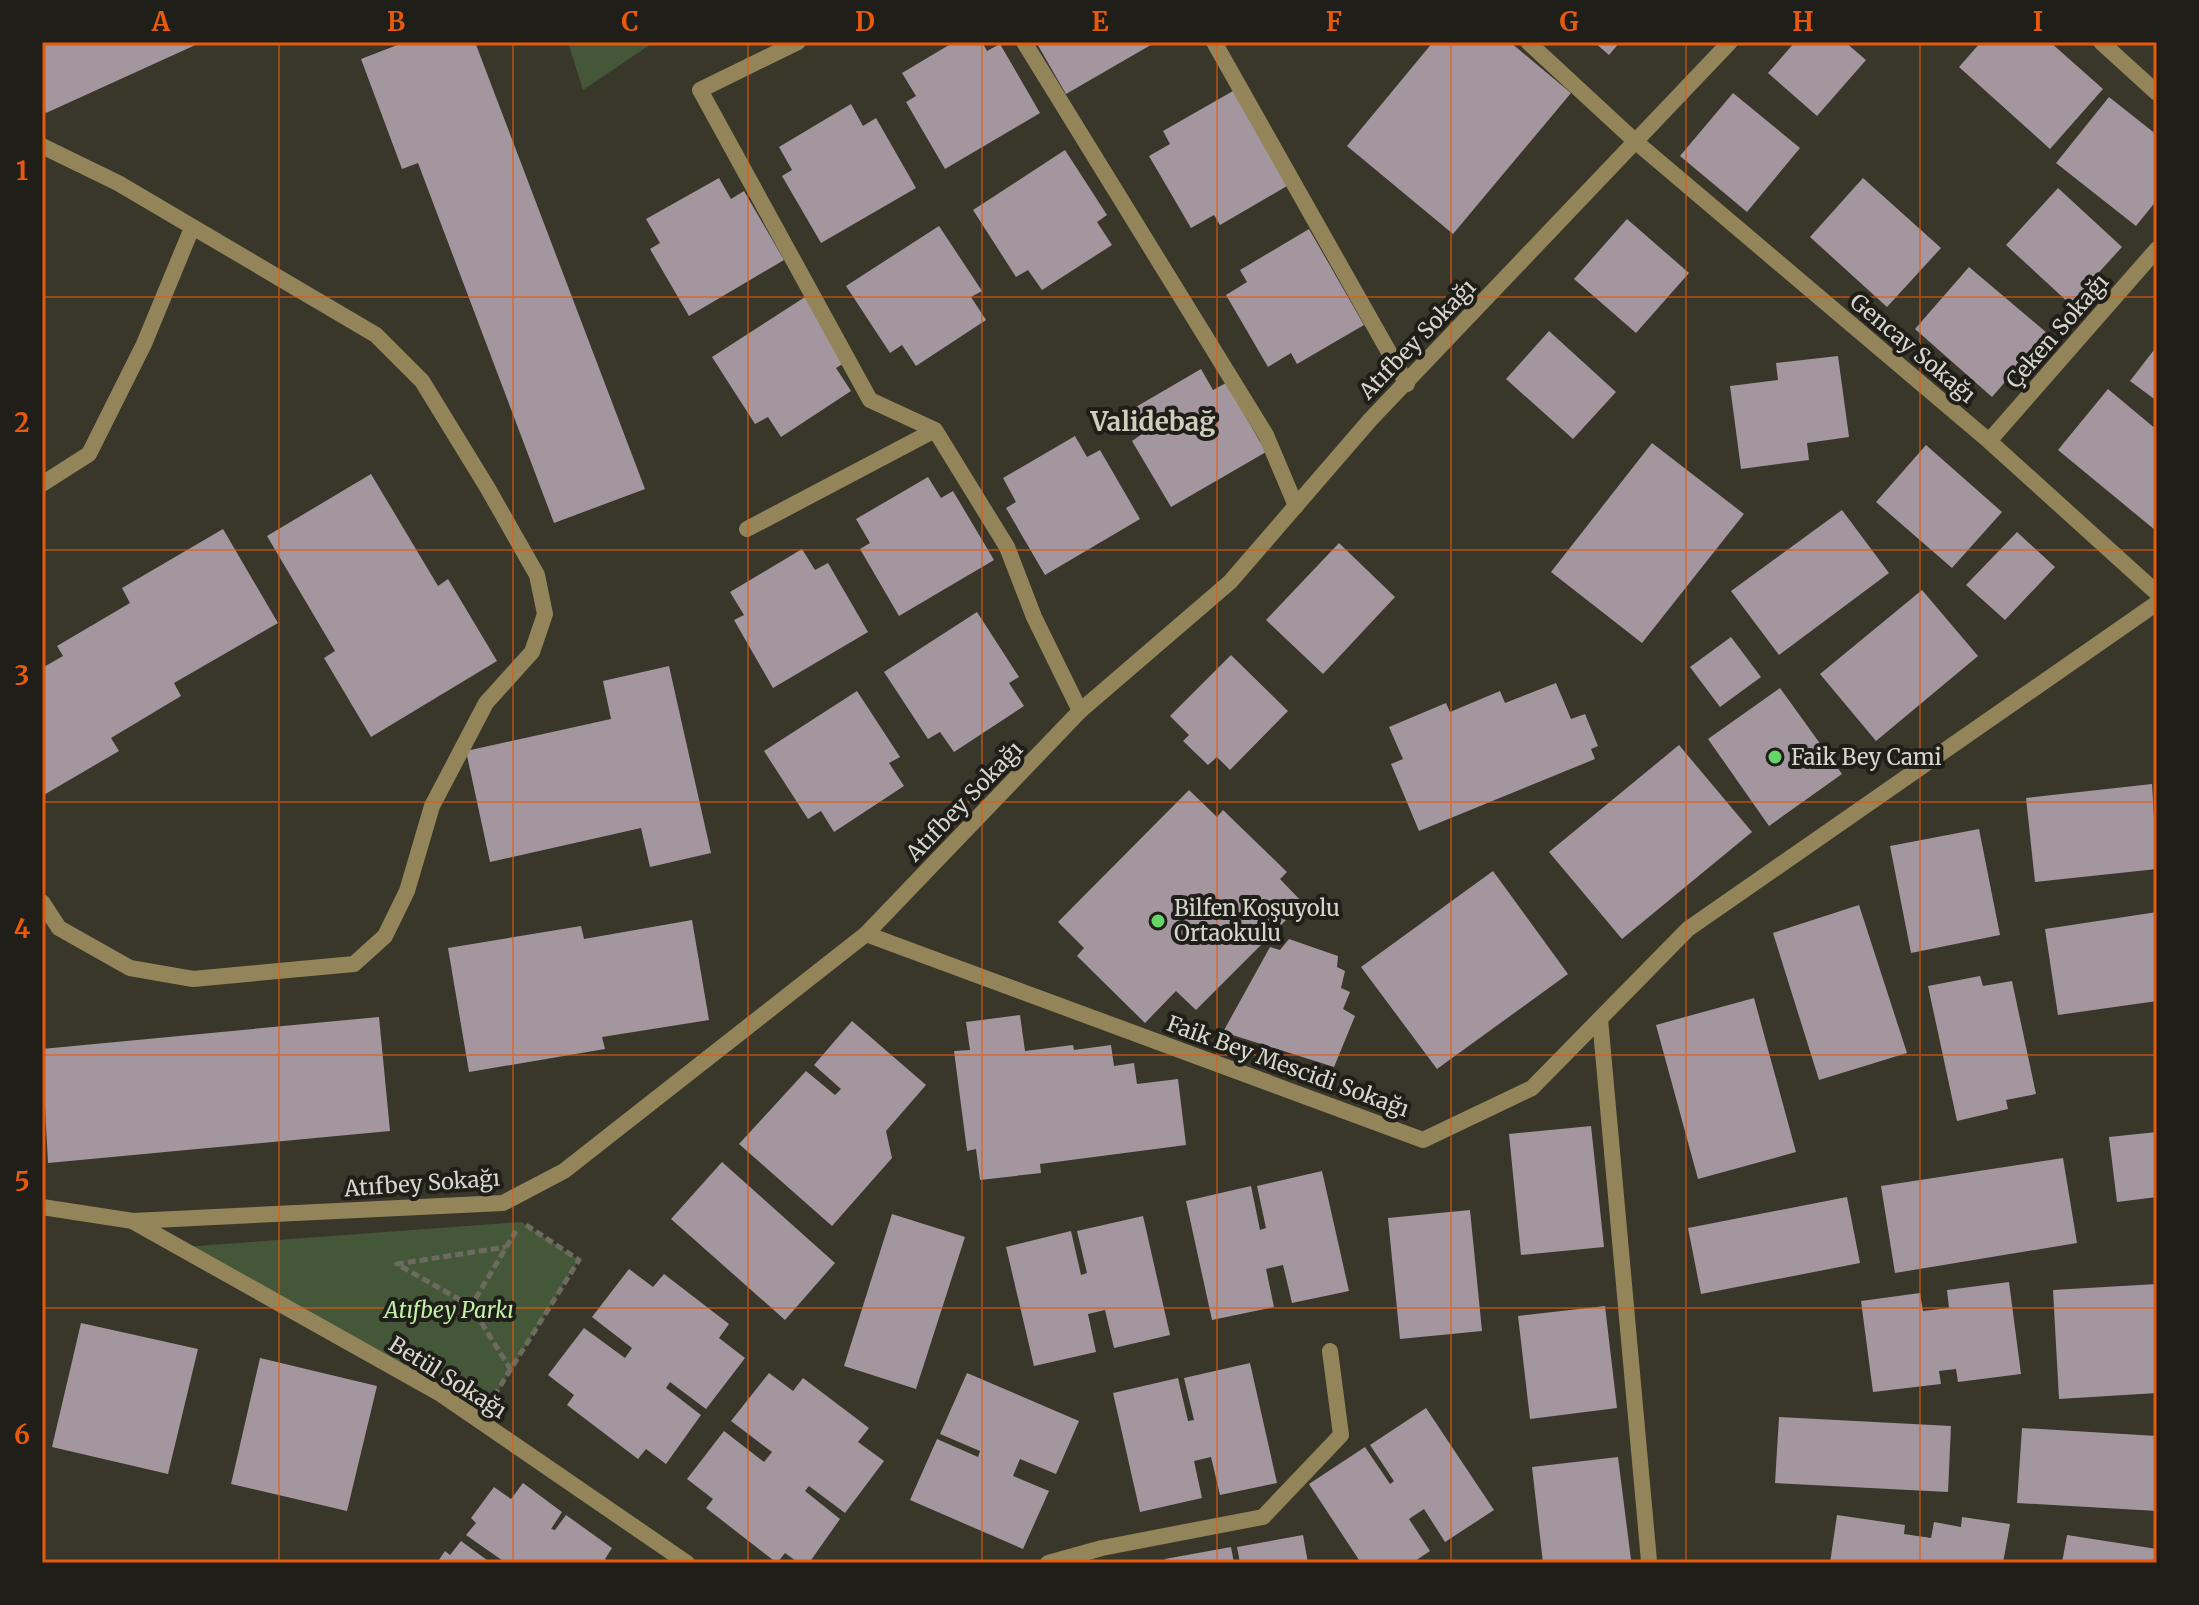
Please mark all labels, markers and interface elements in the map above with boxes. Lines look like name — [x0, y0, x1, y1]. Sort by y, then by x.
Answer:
text: A — [151, 5, 171, 38]
text: B — [387, 5, 405, 38]
text: C — [621, 5, 639, 38]
text: D — [855, 5, 875, 38]
text: E — [1092, 5, 1109, 38]
text: F — [1326, 5, 1342, 38]
text: G — [1560, 5, 1579, 38]
text: H — [1792, 5, 1814, 38]
text: I — [2033, 5, 2043, 38]
text: 1 — [16, 154, 28, 187]
street label: Çeken Sokağı — [2000, 268, 2114, 394]
street label: Atıfbey Sokağı — [1352, 273, 1481, 406]
street label: Gencay Sokağı — [1845, 287, 1981, 409]
district label: Validebağ — [1090, 405, 1215, 438]
text: 2 — [14, 406, 30, 439]
text: 3 — [15, 659, 29, 692]
street label: Atıfbey Sokağı — [899, 735, 1028, 868]
place label: Faik Bey Cami — [1791, 743, 1942, 771]
marker: Faik Bey Cami — [1766, 748, 1784, 766]
place label: Bilfen Koşuyolu Ortaokulu — [1174, 894, 1340, 947]
text: 4 — [14, 912, 31, 945]
marker: Bilfen Koşuyolu Ortaokulu — [1149, 912, 1167, 930]
street label: Faik Bey Mescidi Sokağı — [1163, 1009, 1413, 1123]
street label: Atıfbey Sokağı — [342, 1164, 501, 1202]
text: 5 — [14, 1165, 30, 1198]
park label: Atıfbey Parkı — [382, 1296, 514, 1324]
street label: Betül Sokağı — [384, 1330, 512, 1424]
text: 6 — [14, 1418, 30, 1451]

